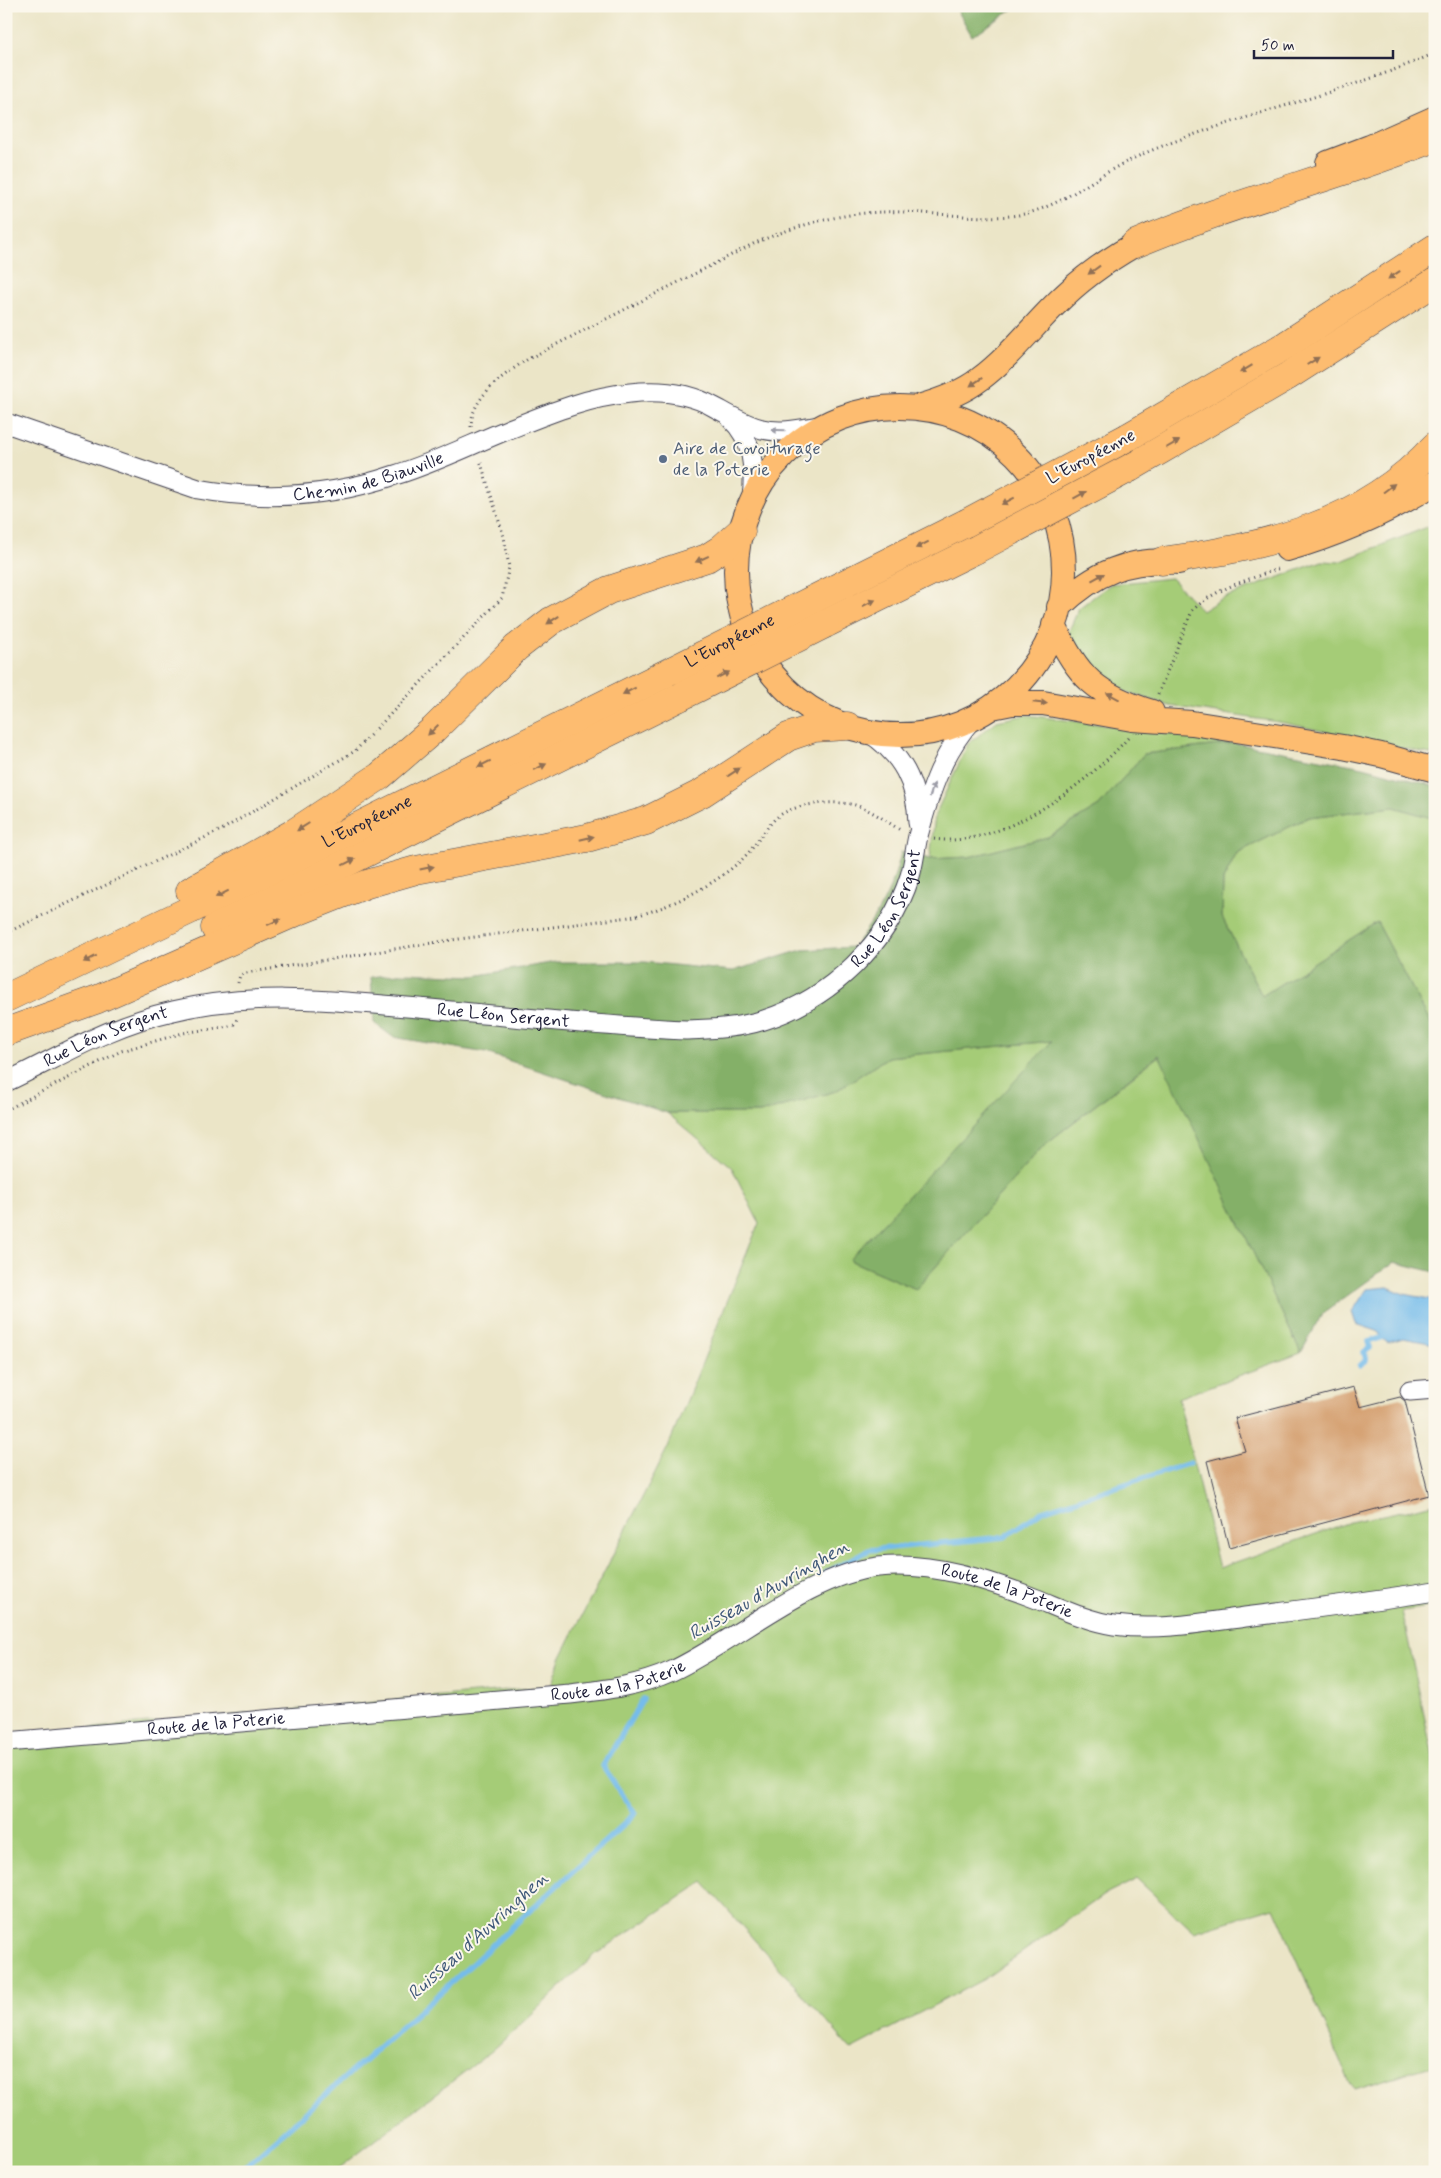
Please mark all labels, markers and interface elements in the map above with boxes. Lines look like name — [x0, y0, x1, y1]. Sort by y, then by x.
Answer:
scale bar — [1254, 28, 1392, 60]
text: 50 m — [1261, 36, 1295, 56]
one-way arrow — [1088, 265, 1101, 276]
one-way arrow — [1388, 271, 1401, 280]
one-way arrow — [1306, 356, 1319, 366]
one-way arrow — [1239, 365, 1253, 374]
one-way arrow — [970, 377, 983, 387]
street label: L'Européenne — [1042, 423, 1140, 491]
one-way arrow — [769, 426, 785, 434]
place label: Aire de Covoiturage de la Poterie — [673, 437, 821, 482]
one-way arrow — [1166, 439, 1180, 448]
street label: Chemin de Biauville — [292, 446, 447, 507]
marker: Aire de Covoiturage de la Poterie — [657, 453, 669, 465]
one-way arrow — [1382, 482, 1395, 493]
one-way arrow — [1073, 491, 1087, 499]
one-way arrow — [1001, 497, 1015, 505]
one-way arrow — [915, 541, 930, 549]
one-way arrow — [695, 556, 709, 564]
one-way arrow — [1090, 573, 1105, 581]
one-way arrow — [862, 599, 876, 607]
street label: L'Européenne — [681, 609, 779, 674]
one-way arrow — [546, 616, 559, 625]
one-way arrow — [716, 671, 730, 679]
one-way arrow — [622, 688, 636, 696]
one-way arrow — [1106, 692, 1121, 700]
one-way arrow — [1032, 699, 1048, 707]
one-way arrow — [427, 724, 439, 736]
one-way arrow — [476, 760, 491, 768]
one-way arrow — [533, 763, 548, 771]
one-way arrow — [727, 767, 741, 777]
one-way arrow — [929, 782, 937, 797]
street label: L'Européenne — [318, 789, 416, 854]
one-way arrow — [296, 822, 309, 831]
one-way arrow — [579, 834, 594, 842]
street label: Rue Léon Sergent — [846, 848, 927, 974]
one-way arrow — [342, 858, 356, 866]
one-way arrow — [419, 863, 435, 871]
one-way arrow — [214, 890, 229, 898]
one-way arrow — [267, 917, 281, 925]
one-way arrow — [83, 955, 97, 963]
street label: Rue Léon Sergent — [436, 998, 571, 1034]
street label: Rue Léon Sergent — [39, 1001, 171, 1073]
water label: Ruisseau d'Auvringhen — [684, 1534, 854, 1646]
street label: Route de la Poterie — [939, 1558, 1077, 1625]
street label: Route de la Poterie — [550, 1654, 690, 1708]
street label: Route de la Poterie — [146, 1706, 286, 1742]
water label: Ruisseau d'Auvringhen — [402, 1866, 554, 2006]

